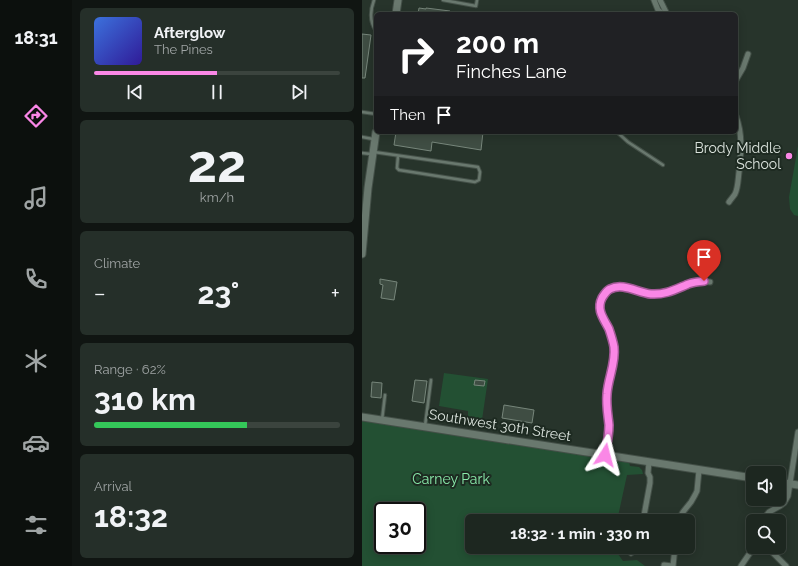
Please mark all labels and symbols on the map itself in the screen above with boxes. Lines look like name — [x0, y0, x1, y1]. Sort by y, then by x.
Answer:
place label: Brody Middle School — [694, 140, 781, 172]
marker: Brody Middle School — [784, 151, 794, 161]
pin — [687, 240, 721, 281]
street label: Southwest 30th Street — [428, 406, 572, 444]
position arrow — [584, 434, 626, 476]
park label: Carney Park — [412, 471, 490, 487]
speed limit sign: 30 — [374, 502, 426, 554]

